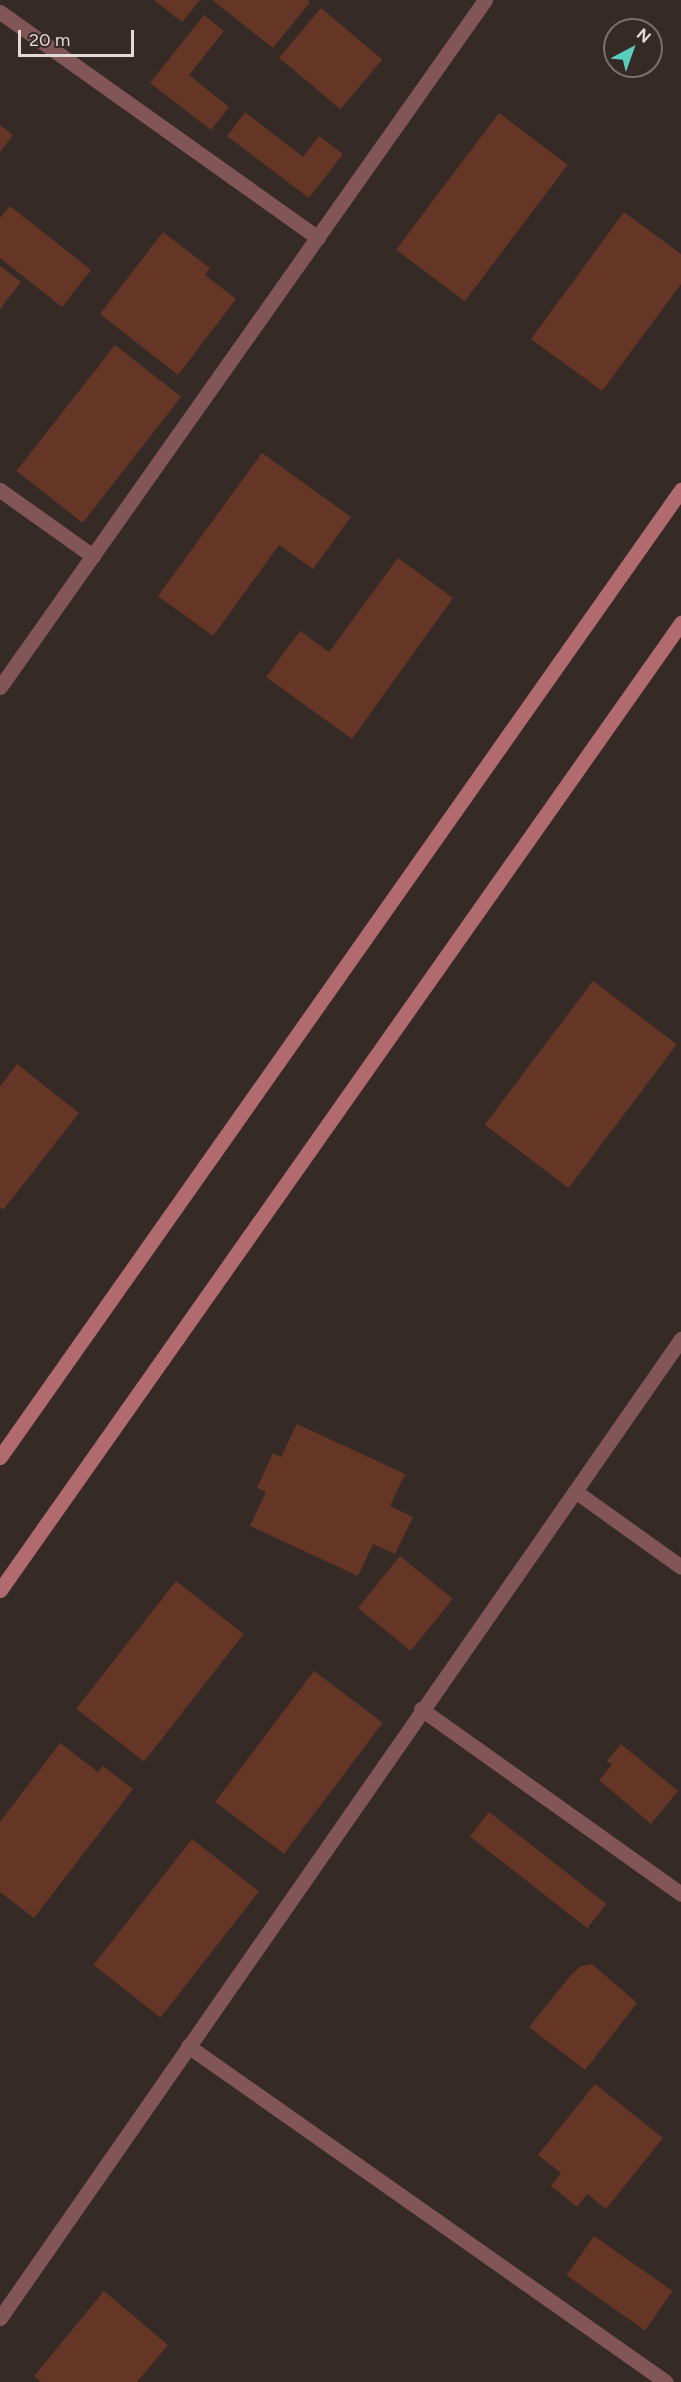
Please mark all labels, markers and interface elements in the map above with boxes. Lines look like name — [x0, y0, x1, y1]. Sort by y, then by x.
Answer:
scale bar — [21, 18, 136, 56]
north arrow — [603, 18, 663, 78]
text: N — [633, 24, 655, 47]
text: 20 m — [29, 29, 70, 51]

